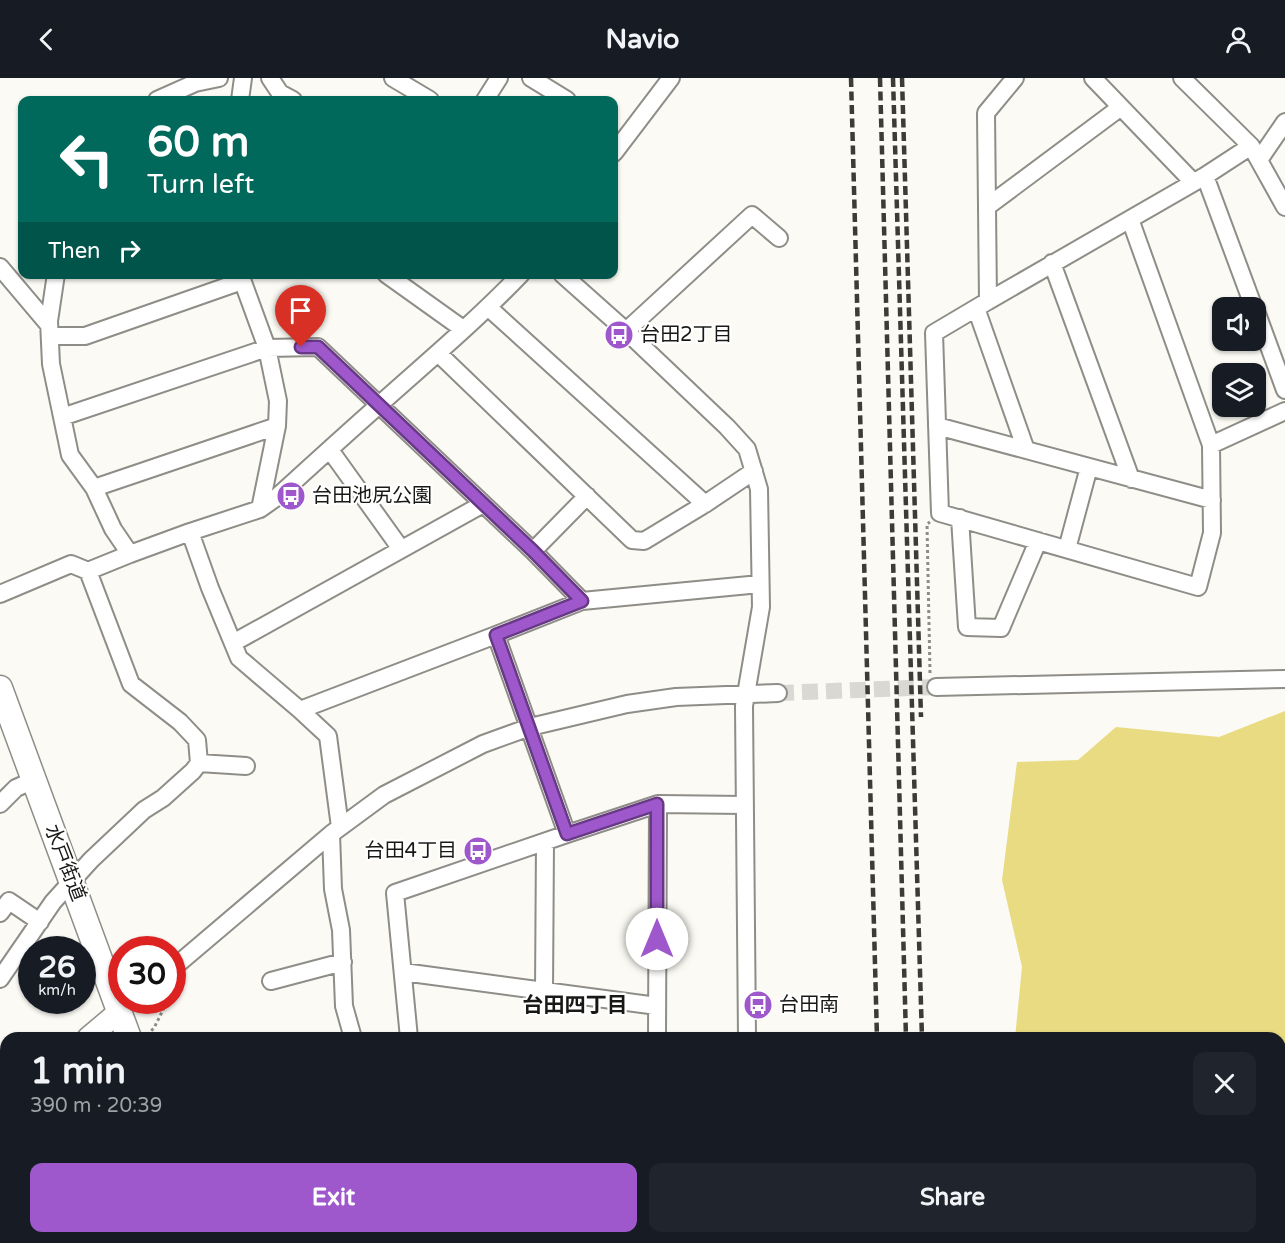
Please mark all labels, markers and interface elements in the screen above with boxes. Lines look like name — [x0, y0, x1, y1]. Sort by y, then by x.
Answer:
icon: back — [30, 23, 63, 56]
text: Navio — [605, 23, 680, 56]
icon: person — [1222, 23, 1255, 56]
text: 60 m — [147, 117, 249, 168]
icon: left — [48, 120, 126, 198]
text: Turn left — [147, 168, 254, 201]
icon: right — [113, 234, 146, 267]
text: Then — [48, 238, 101, 264]
pin — [275, 285, 326, 347]
icon: arrive — [284, 294, 317, 327]
map controls — [1212, 297, 1266, 417]
button: sound — [1212, 297, 1266, 351]
bus stop icon: 台田2丁目 — [603, 319, 635, 351]
place label: 台田2丁目 — [640, 323, 733, 347]
button: layers — [1212, 363, 1266, 417]
bus stop icon: 台田池尻公園 — [275, 480, 307, 512]
place label: 台田池尻公園 — [312, 484, 432, 508]
street label: 水戸街道 — [39, 821, 91, 905]
bus stop icon: 台田4丁目 — [462, 835, 494, 867]
place label: 台田4丁目 — [364, 839, 457, 863]
position arrow — [625, 907, 689, 971]
speed limit sign: 30 — [108, 936, 186, 1014]
text: 26 — [38, 949, 76, 986]
text: km/h — [38, 981, 76, 999]
bus stop icon: 台田南 — [742, 989, 774, 1021]
district label: 台田四丁目 — [523, 993, 628, 1018]
place label: 台田南 — [779, 993, 839, 1017]
text: 1 min — [30, 1050, 126, 1093]
button: close — [1193, 1052, 1256, 1115]
text: 390 m · 20:39 — [30, 1094, 162, 1118]
button: Exit — [30, 1163, 637, 1232]
button: Share — [649, 1163, 1256, 1232]

